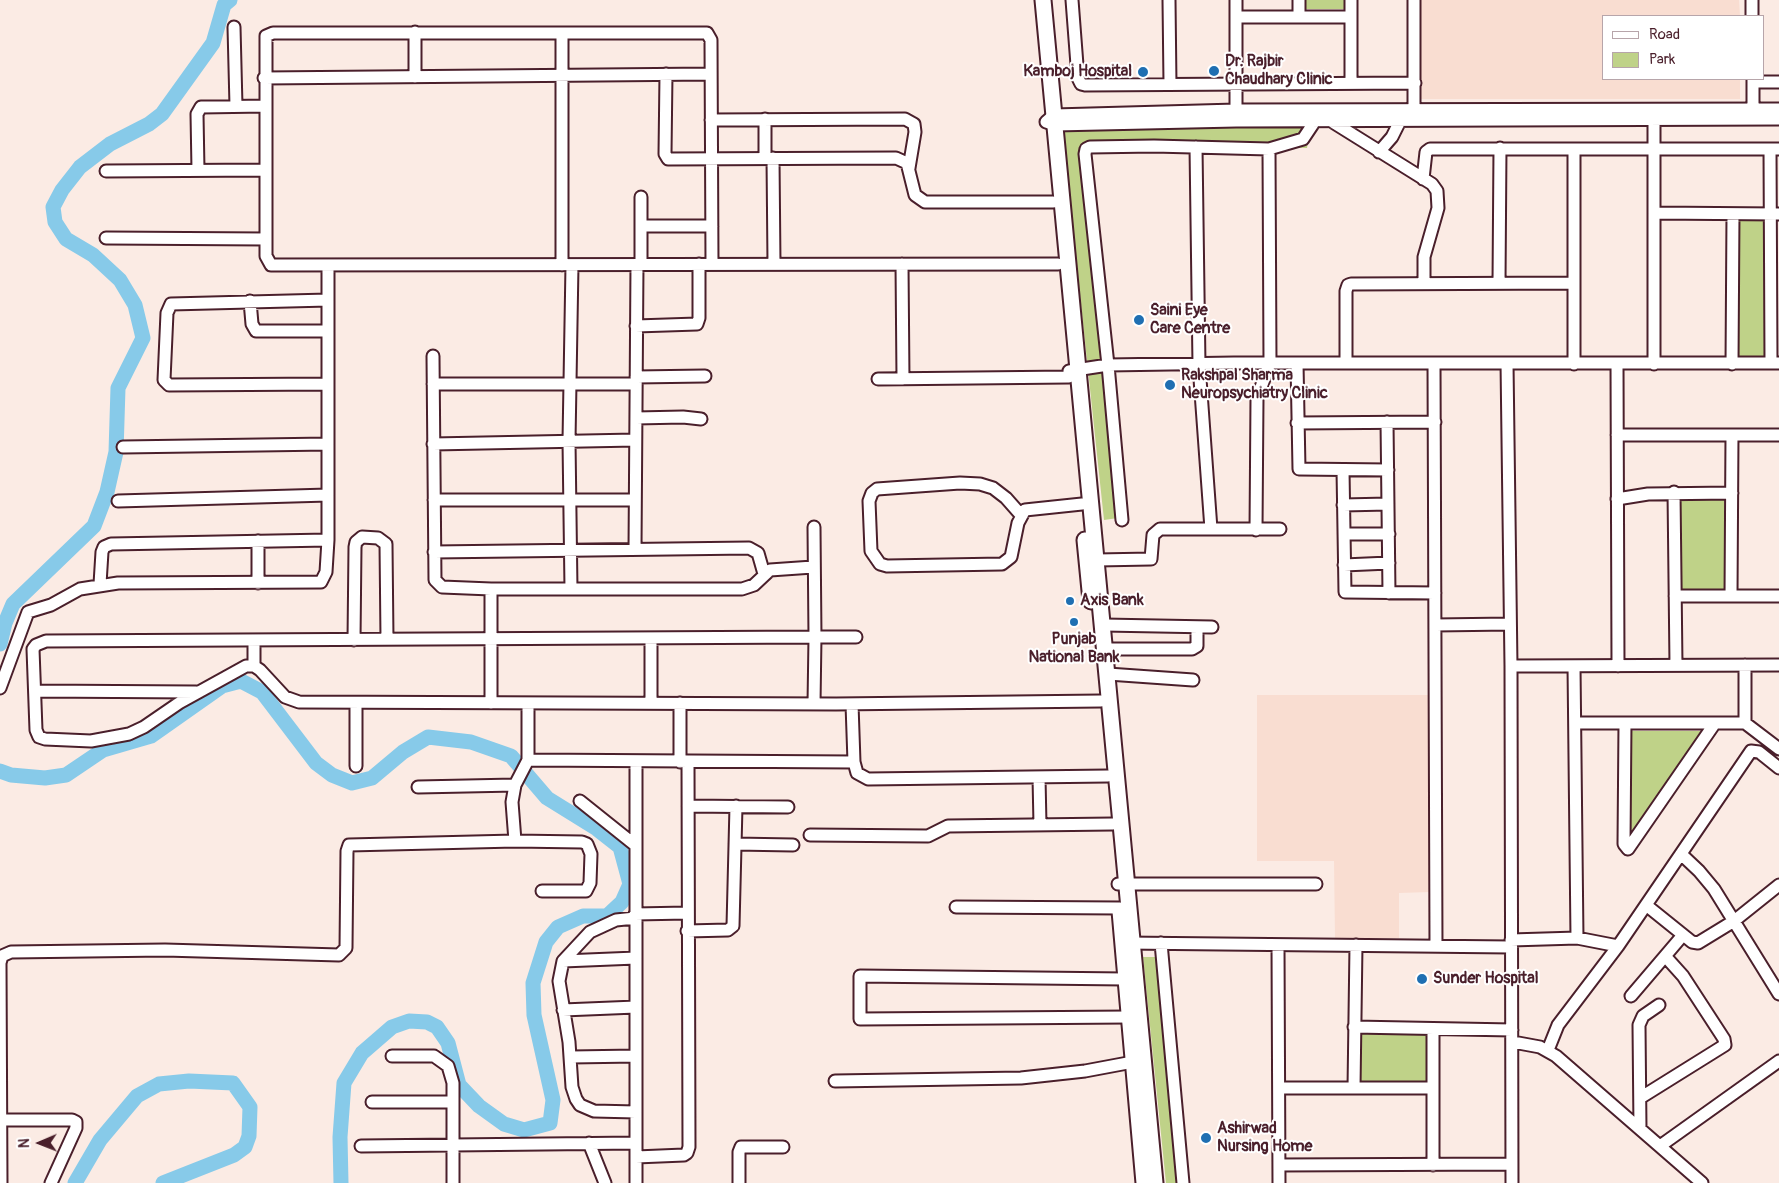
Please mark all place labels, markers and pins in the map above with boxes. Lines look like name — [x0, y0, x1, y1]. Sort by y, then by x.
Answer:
place label: Dr. Rajbir Chaudhary Clinic — [1225, 52, 1333, 90]
place label: Kamboj Hospital — [1023, 62, 1132, 82]
marker: Dr. Rajbir Chaudhary Clinic — [1207, 64, 1221, 78]
marker: Kamboj Hospital — [1136, 65, 1150, 79]
place label: Saini Eye Care Centre — [1150, 301, 1230, 339]
marker: Saini Eye Care Centre — [1132, 313, 1146, 327]
place label: Rakshpal Sharma Neuropsychiatry Clinic — [1181, 366, 1328, 404]
marker: Rakshpal Sharma Neuropsychiatry Clinic — [1163, 378, 1177, 392]
place label: Axis Bank — [1080, 591, 1144, 611]
marker: Axis Bank — [1064, 595, 1076, 607]
marker: Punjab National Bank — [1068, 616, 1080, 628]
place label: Punjab National Bank — [1028, 630, 1120, 668]
place label: Sunder Hospital — [1433, 969, 1538, 989]
marker: Sunder Hospital — [1415, 972, 1429, 986]
place label: Ashirwad Nursing Home — [1217, 1119, 1312, 1157]
marker: Ashirwad Nursing Home — [1199, 1131, 1213, 1145]

